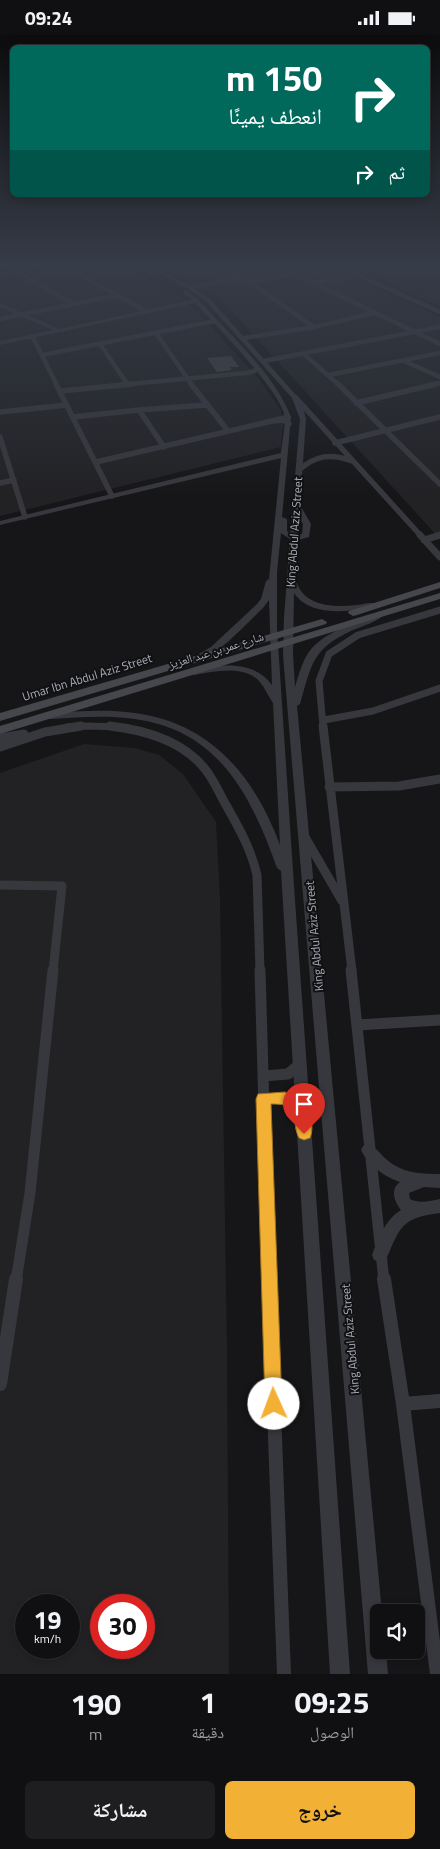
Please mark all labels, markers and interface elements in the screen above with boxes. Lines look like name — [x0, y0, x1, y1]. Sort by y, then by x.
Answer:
text: 09:24 — [25, 3, 72, 32]
text: 150 m — [226, 51, 322, 105]
icon: right — [340, 65, 405, 130]
text: انعطف يمينًا — [228, 99, 322, 133]
text: ثم — [388, 157, 405, 186]
icon: right — [350, 160, 378, 188]
street label: King Abdul Aziz Street — [281, 475, 307, 588]
street label: شارع عمر بن عبد العزيز — [165, 626, 266, 674]
street label: Umar Ibn Abdul Aziz Street — [20, 648, 155, 706]
street label: King Abdul Aziz Street — [300, 879, 328, 992]
pin — [283, 1083, 325, 1134]
icon: arrive — [290, 1090, 318, 1118]
street label: King Abdul Aziz Street — [336, 1282, 364, 1395]
position arrow — [247, 1377, 299, 1429]
speed limit sign: 30 — [90, 1594, 155, 1659]
text: 19 — [33, 1601, 62, 1639]
map controls — [370, 1604, 425, 1659]
button: sound — [370, 1604, 425, 1659]
text: km/h — [34, 1629, 61, 1648]
text: 1 — [199, 1679, 216, 1725]
text: 09:25 — [295, 1679, 369, 1725]
text: 190 — [71, 1681, 121, 1727]
text: دقيقة — [192, 1720, 224, 1744]
text: الوصول — [310, 1720, 354, 1744]
text: m — [89, 1722, 102, 1746]
button: مشاركة — [25, 1781, 215, 1839]
button: خروج — [225, 1781, 415, 1839]

